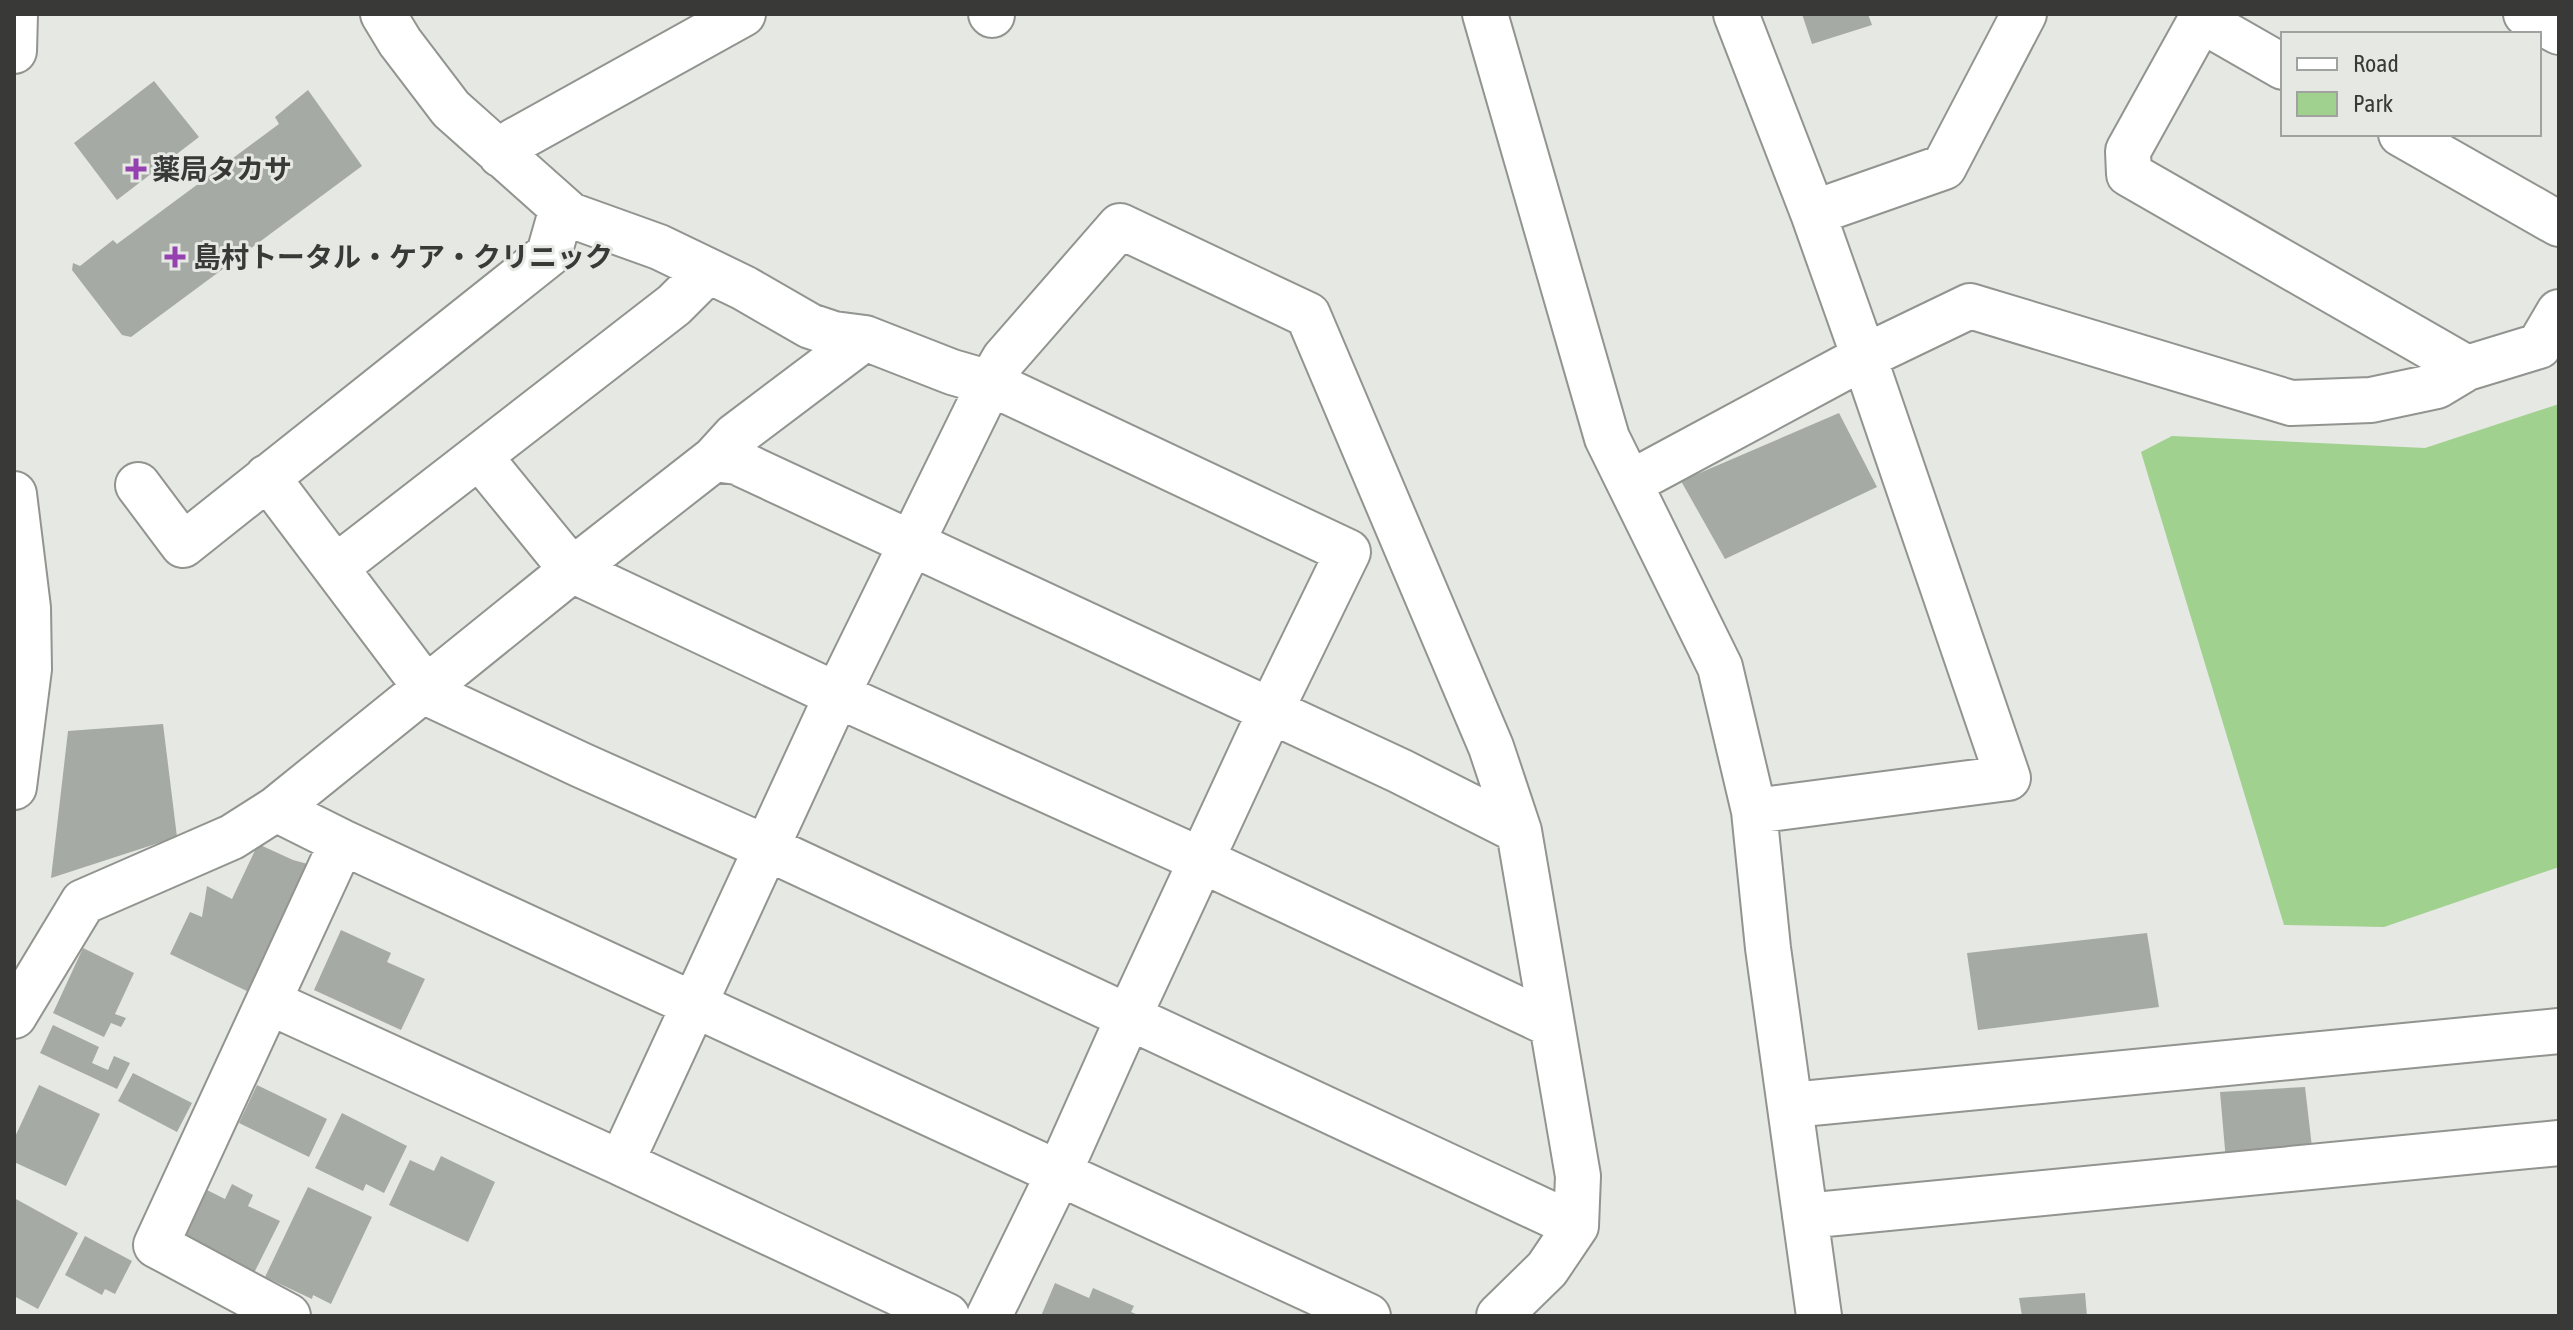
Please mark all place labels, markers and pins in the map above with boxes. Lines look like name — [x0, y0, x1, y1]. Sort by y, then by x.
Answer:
place label: 薬局タカサ — [152, 153, 292, 185]
marker: 薬局タカサ — [127, 160, 145, 178]
place label: 島村トータル・ケア・クリニック — [193, 241, 613, 273]
marker: 島村トータル・ケア・クリニック — [164, 246, 186, 268]

